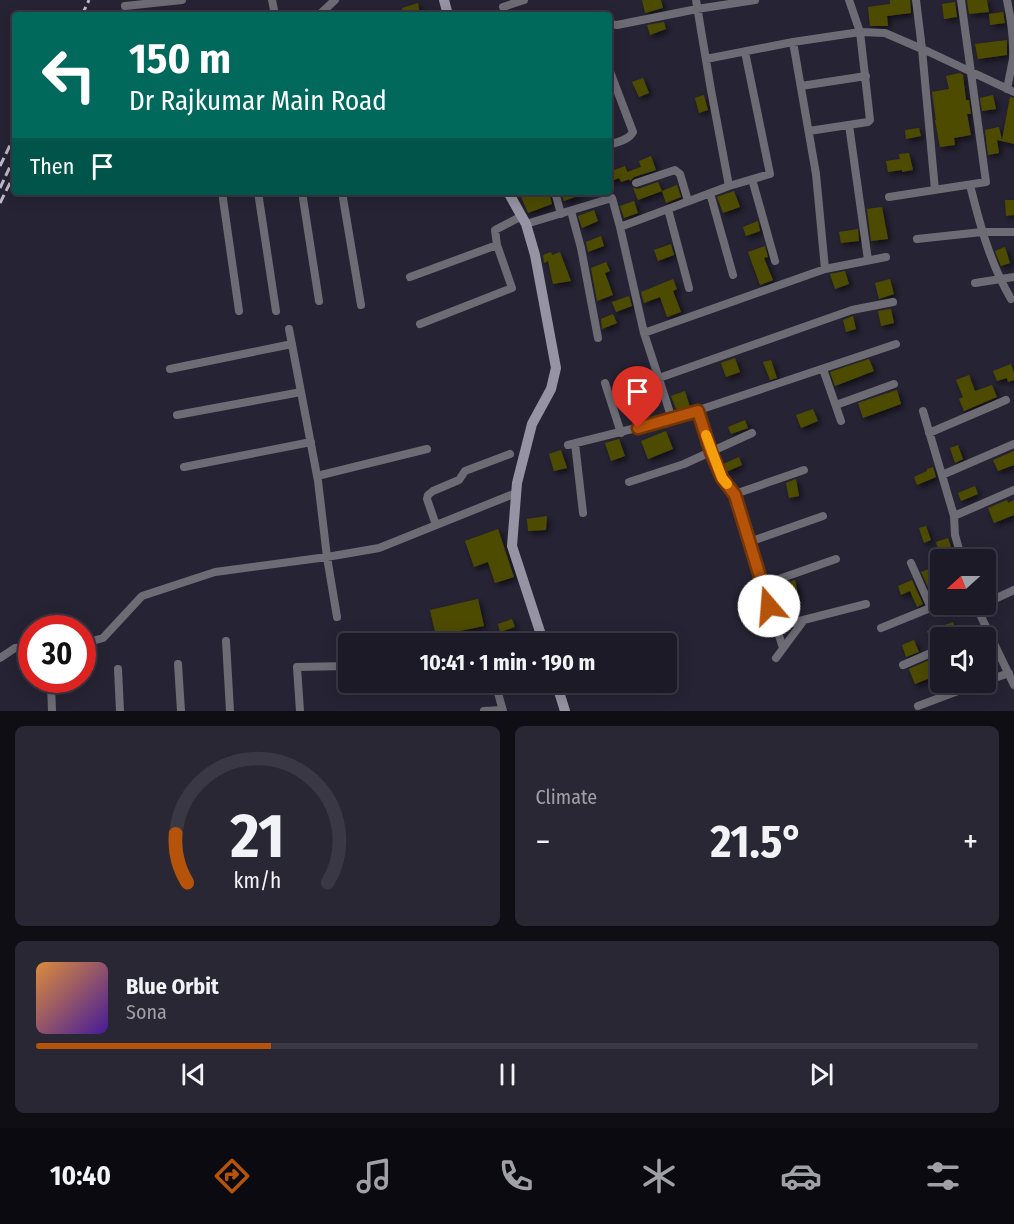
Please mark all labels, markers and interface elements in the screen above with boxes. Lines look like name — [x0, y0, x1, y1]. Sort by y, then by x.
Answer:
text: 150 m — [129, 34, 231, 84]
icon: left — [30, 36, 108, 114]
text: Dr Rajkumar Main Road — [129, 85, 387, 117]
icon: arrive — [86, 150, 119, 183]
text: Then — [30, 153, 74, 180]
pin — [612, 366, 663, 428]
icon: arrive — [621, 375, 654, 408]
north arrow — [930, 549, 996, 615]
map controls — [930, 549, 996, 693]
position arrow — [737, 574, 801, 638]
speed limit sign: 30 — [18, 615, 96, 693]
button: sound — [930, 627, 996, 693]
text: 10:41 · 1 min · 190 m — [420, 649, 595, 676]
text: Climate — [536, 785, 597, 809]
text: 21 — [229, 799, 284, 874]
text: 21.5° — [710, 815, 803, 869]
text: − — [536, 822, 550, 862]
text: + — [963, 822, 978, 862]
text: km/h — [233, 868, 281, 894]
text: Blue Orbit — [126, 973, 219, 1000]
text: Sona — [126, 1000, 167, 1024]
icon: previous — [177, 1058, 210, 1091]
icon: pause — [491, 1058, 524, 1091]
icon: next — [805, 1058, 838, 1091]
icon: directions — [211, 1155, 253, 1197]
icon: music — [353, 1155, 395, 1197]
icon: phone — [495, 1155, 537, 1197]
icon: climate — [638, 1155, 680, 1197]
icon: car — [780, 1155, 822, 1197]
icon: filters — [922, 1155, 964, 1197]
text: 10:40 — [50, 1160, 111, 1192]

